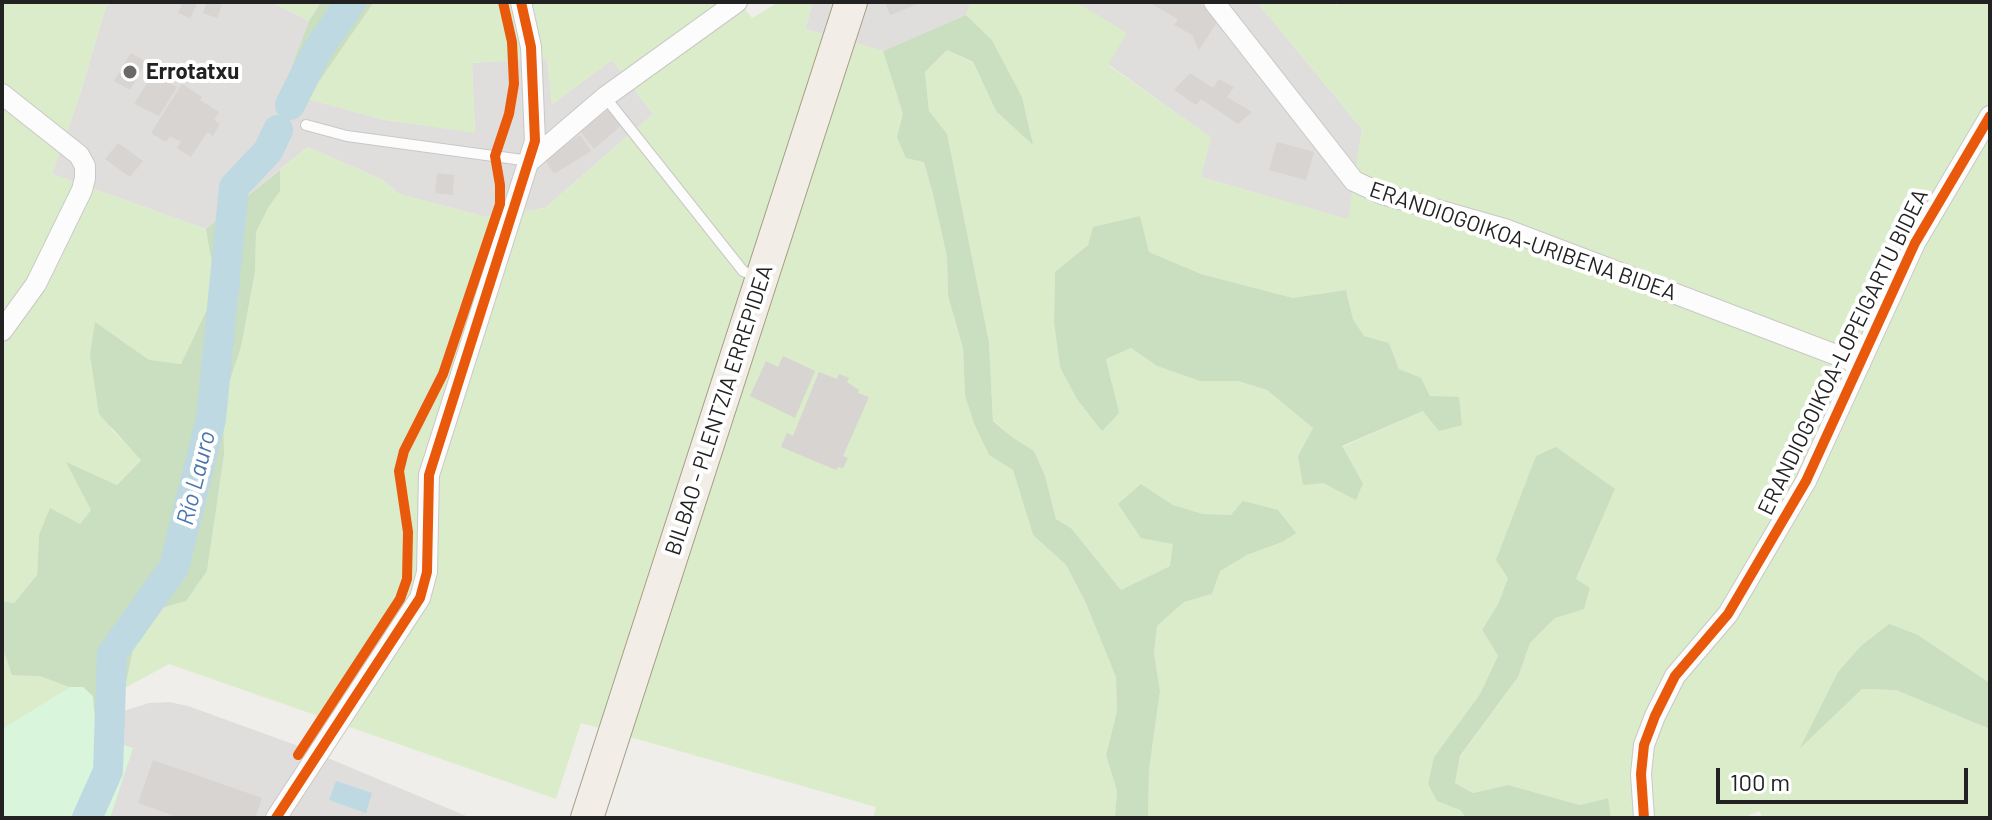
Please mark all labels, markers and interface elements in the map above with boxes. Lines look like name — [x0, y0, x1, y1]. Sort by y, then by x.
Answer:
place label: Errotatxu — [146, 59, 239, 85]
marker: Errotatxu — [121, 63, 139, 81]
street label: ERANDIOGOIKOA-URIBENA BIDEA — [1366, 176, 1680, 306]
street label: ERANDIOGOIKOA-LOPEIGARTU BIDEA — [1752, 185, 1934, 519]
street label: BILBAO - PLENTZIA ERREPIDEA — [660, 261, 778, 559]
water label: Río Lauro — [170, 428, 222, 528]
scale bar — [1720, 752, 1972, 802]
text: 100 m — [1730, 767, 1790, 796]

